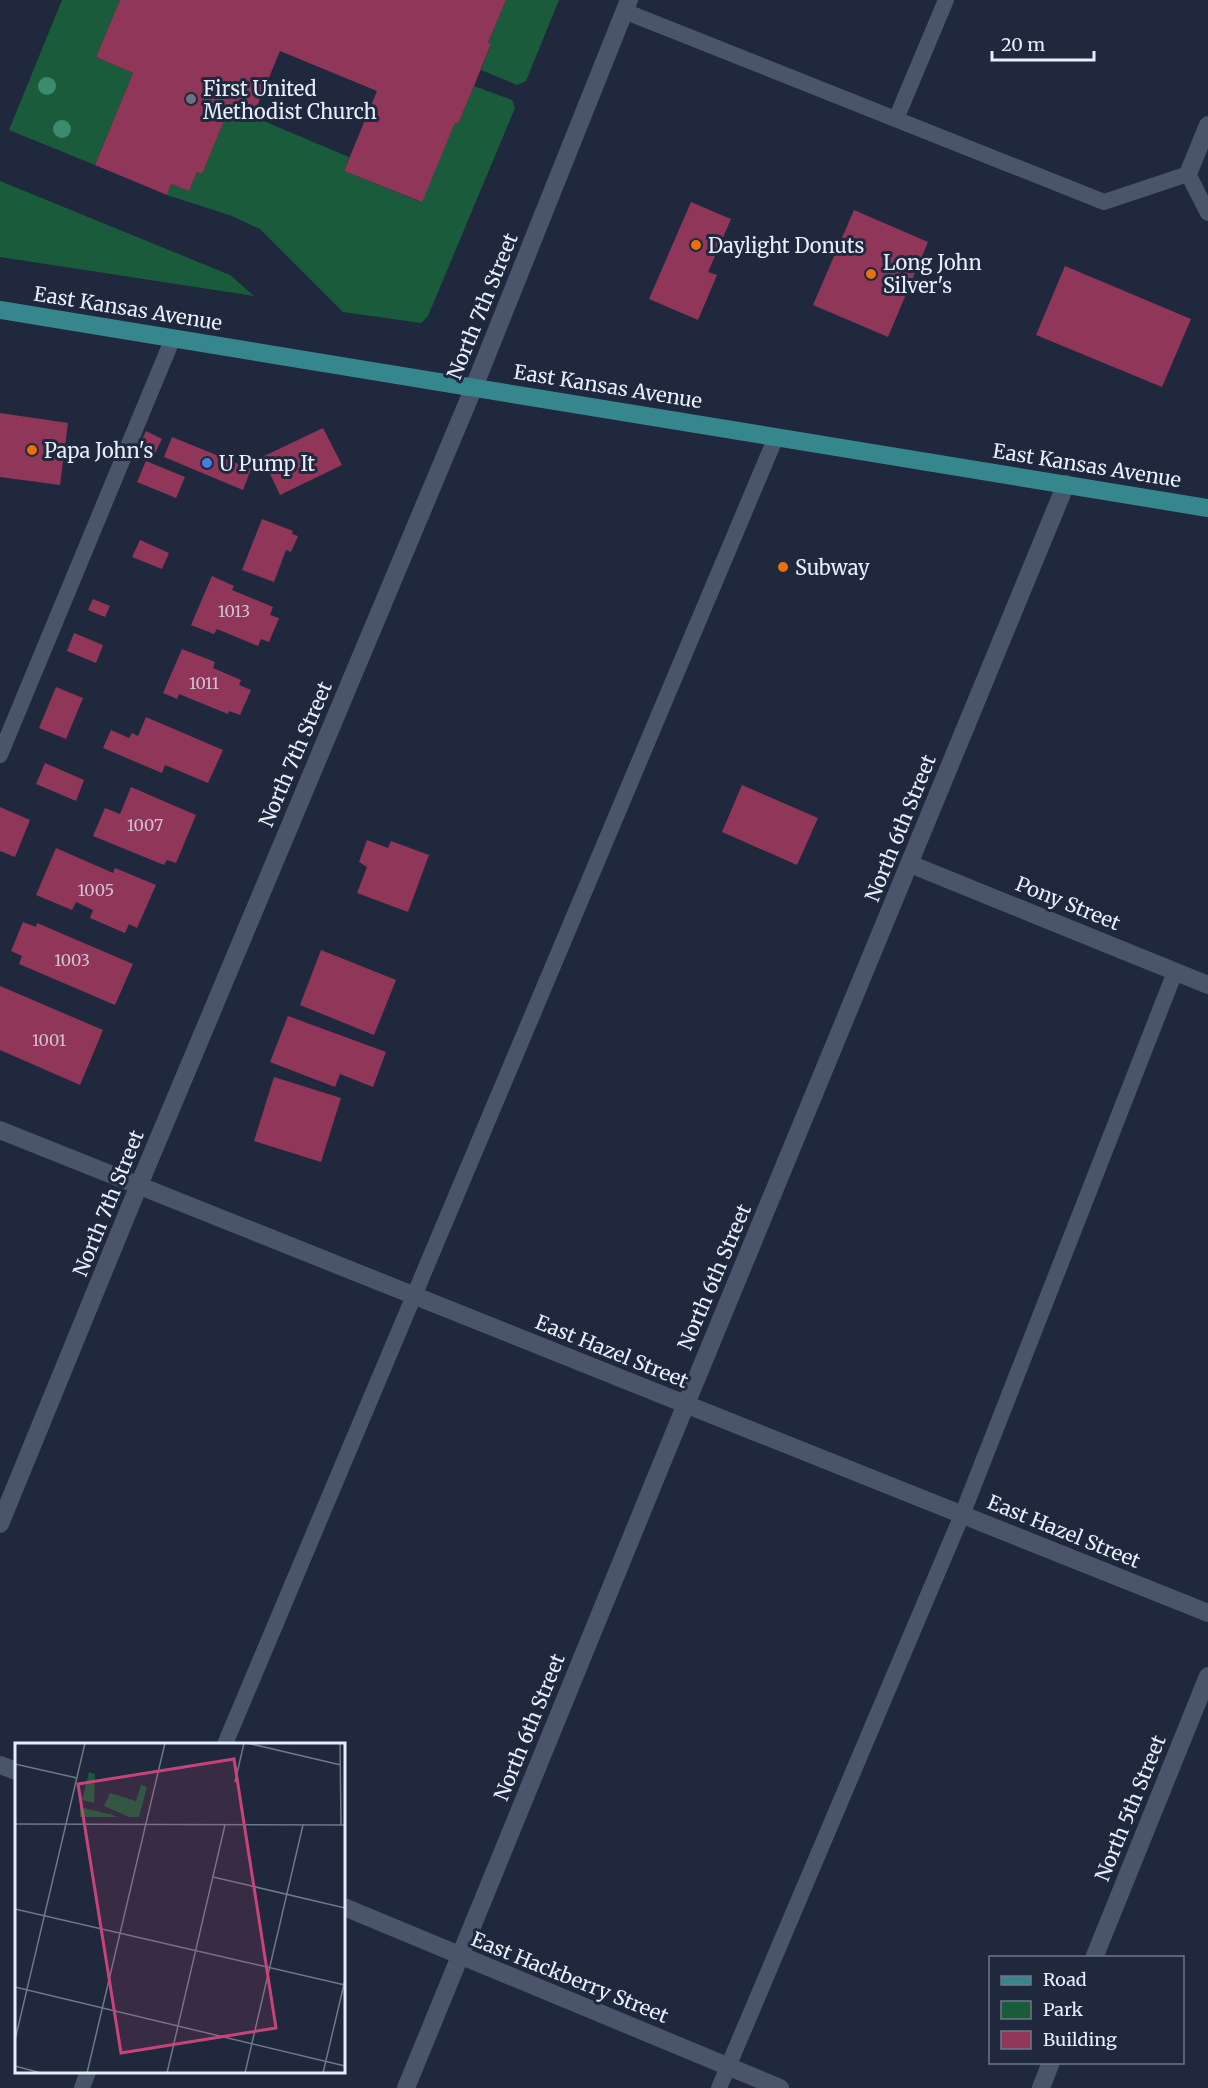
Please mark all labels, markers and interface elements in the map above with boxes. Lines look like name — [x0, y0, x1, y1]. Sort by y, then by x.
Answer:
scale bar — [992, 24, 1094, 62]
text: 20 m — [1001, 33, 1045, 56]
place label: First United Methodist Church — [203, 76, 377, 124]
marker: First United Methodist Church — [184, 92, 198, 106]
street label: North 7th Street — [441, 229, 523, 383]
place label: Daylight Donuts — [708, 233, 864, 258]
marker: Daylight Donuts — [689, 238, 703, 252]
place label: Long John Silver's — [883, 250, 982, 298]
marker: Long John Silver's — [864, 267, 878, 281]
street label: East Kansas Avenue — [32, 281, 224, 335]
street label: East Kansas Avenue — [512, 359, 704, 413]
place label: Papa John's — [44, 438, 153, 463]
street label: East Kansas Avenue — [991, 438, 1183, 492]
marker: Papa John's — [25, 443, 39, 457]
place label: U Pump It — [219, 451, 315, 476]
marker: U Pump It — [200, 456, 214, 470]
place label: Subway — [795, 555, 870, 580]
marker: Subway — [776, 560, 790, 574]
house number: 1013 — [218, 601, 250, 621]
house number: 1011 — [189, 673, 219, 693]
street label: North 7th Street — [253, 677, 337, 830]
street label: North 6th Street — [859, 751, 941, 905]
house number: 1007 — [127, 815, 163, 835]
street label: Pony Street — [1012, 871, 1124, 935]
house number: 1005 — [78, 880, 114, 900]
house number: 1003 — [54, 950, 90, 970]
house number: 1001 — [32, 1030, 66, 1050]
street label: North 7th Street — [67, 1126, 149, 1280]
street label: North 6th Street — [672, 1200, 756, 1354]
street label: East Hazel Street — [532, 1309, 692, 1393]
street label: East Hazel Street — [984, 1489, 1144, 1573]
street label: North 6th Street — [488, 1650, 570, 1804]
street label: North 5th Street — [1089, 1731, 1171, 1885]
inset map — [15, 1743, 345, 2073]
street label: East Hackberry Street — [468, 1926, 672, 2028]
legend — [989, 1956, 1184, 2064]
text: Road — [1043, 1968, 1087, 1991]
text: Park — [1043, 1998, 1084, 2021]
text: Building — [1043, 2028, 1117, 2051]

